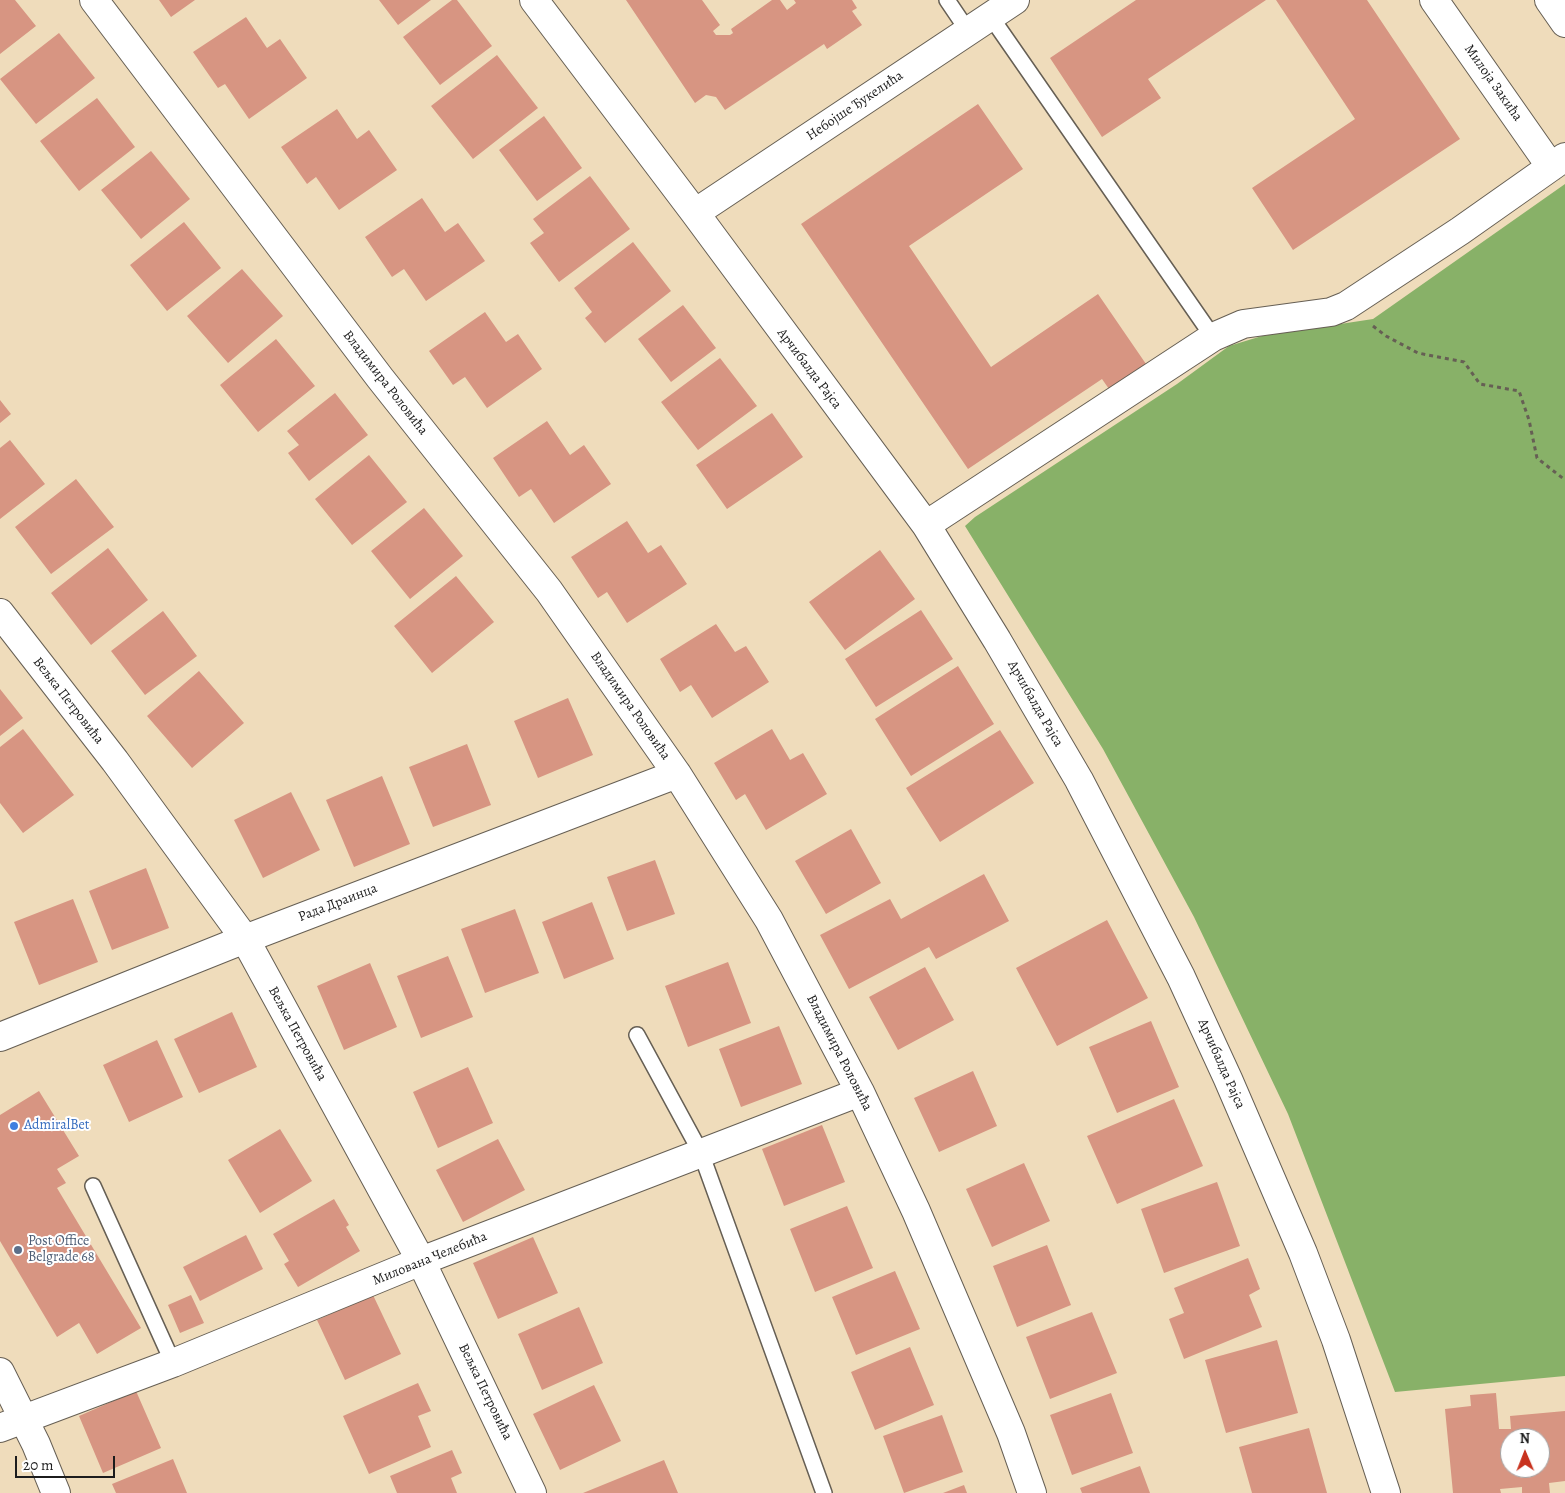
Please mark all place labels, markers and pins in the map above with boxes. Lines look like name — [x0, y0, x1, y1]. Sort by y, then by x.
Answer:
place label: AdmiralBet — [24, 1118, 89, 1134]
marker: AdmiralBet — [8, 1120, 20, 1132]
place label: Post Office Belgrade 68 — [28, 1234, 94, 1266]
marker: Post Office Belgrade 68 — [12, 1244, 24, 1256]

